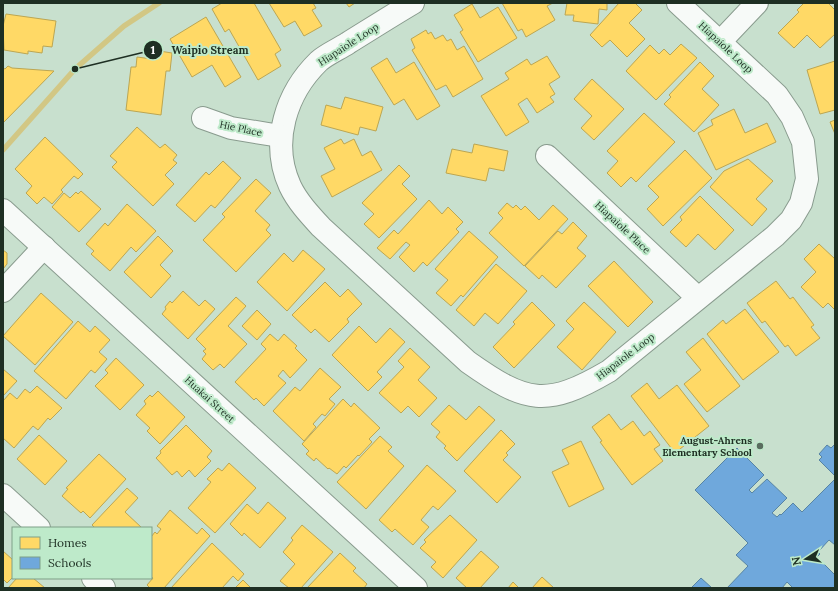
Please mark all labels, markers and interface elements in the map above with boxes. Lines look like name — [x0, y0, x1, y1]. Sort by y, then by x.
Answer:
street label: Hiapaiole Loop — [696, 19, 756, 76]
street label: Hiapaiole Loop — [315, 20, 381, 69]
callout: Waipio Stream — [143, 38, 257, 61]
text: 1 — [151, 42, 156, 57]
text: Waipio Stream — [171, 43, 249, 57]
street label: Hie Place — [218, 118, 264, 139]
street label: Hiapaiole Place — [592, 198, 653, 257]
street label: Hiapaiole Loop — [594, 330, 657, 383]
street label: Huakai Street — [182, 373, 238, 425]
place label: August-Ahrens Elementary School — [662, 434, 752, 459]
marker: August-Ahrens Elementary School — [755, 441, 765, 451]
legend — [12, 527, 152, 579]
text: Homes — [48, 535, 87, 550]
north arrow — [786, 539, 826, 579]
text: Schools — [48, 555, 92, 570]
text: N — [788, 555, 804, 567]

